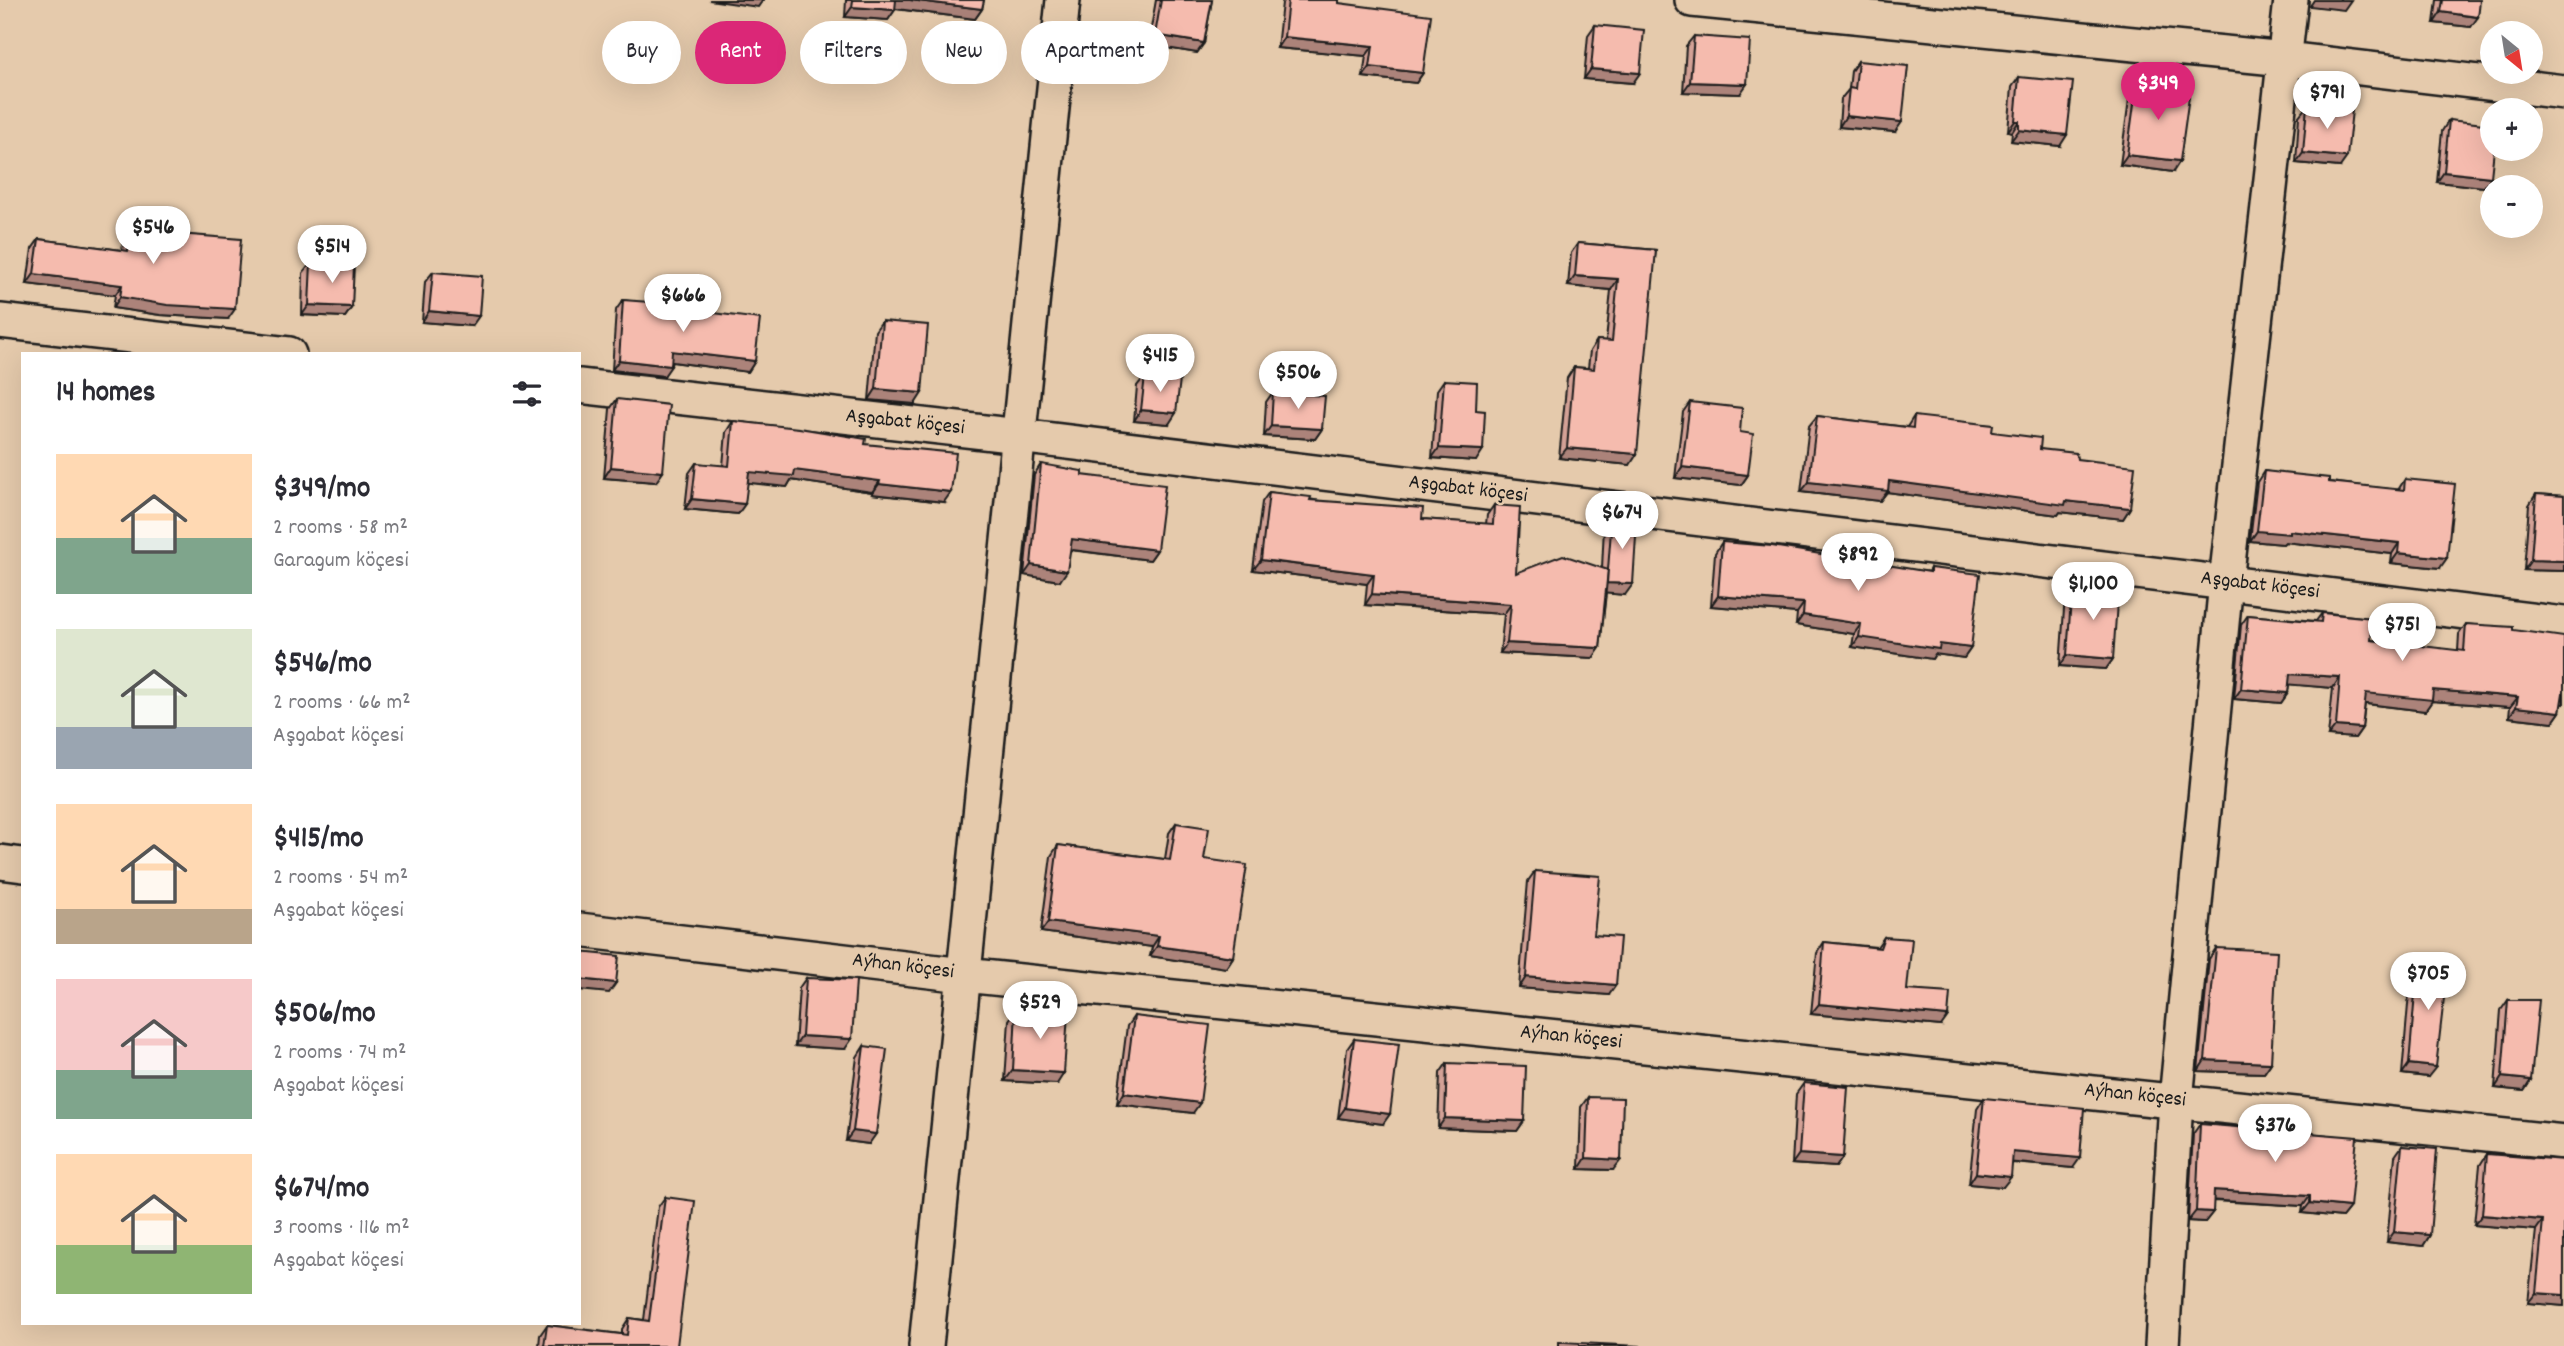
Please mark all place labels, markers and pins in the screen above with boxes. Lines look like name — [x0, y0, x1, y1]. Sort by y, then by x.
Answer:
pin: $349 — [2117, 62, 2199, 122]
pin: $791 — [2286, 72, 2368, 131]
pin: $546 — [112, 206, 194, 266]
pin: $514 — [291, 226, 373, 285]
pin: $666 — [642, 274, 724, 334]
pin: $415 — [1119, 334, 1201, 394]
pin: $506 — [1257, 352, 1339, 411]
pin: $674 — [1581, 491, 1663, 551]
pin: $892 — [1817, 534, 1899, 593]
pin: $1,100 — [2036, 562, 2150, 622]
pin: $751 — [2361, 604, 2443, 663]
pin: $705 — [2387, 953, 2469, 1012]
pin: $529 — [999, 982, 1081, 1041]
pin: $376 — [2234, 1104, 2316, 1164]

